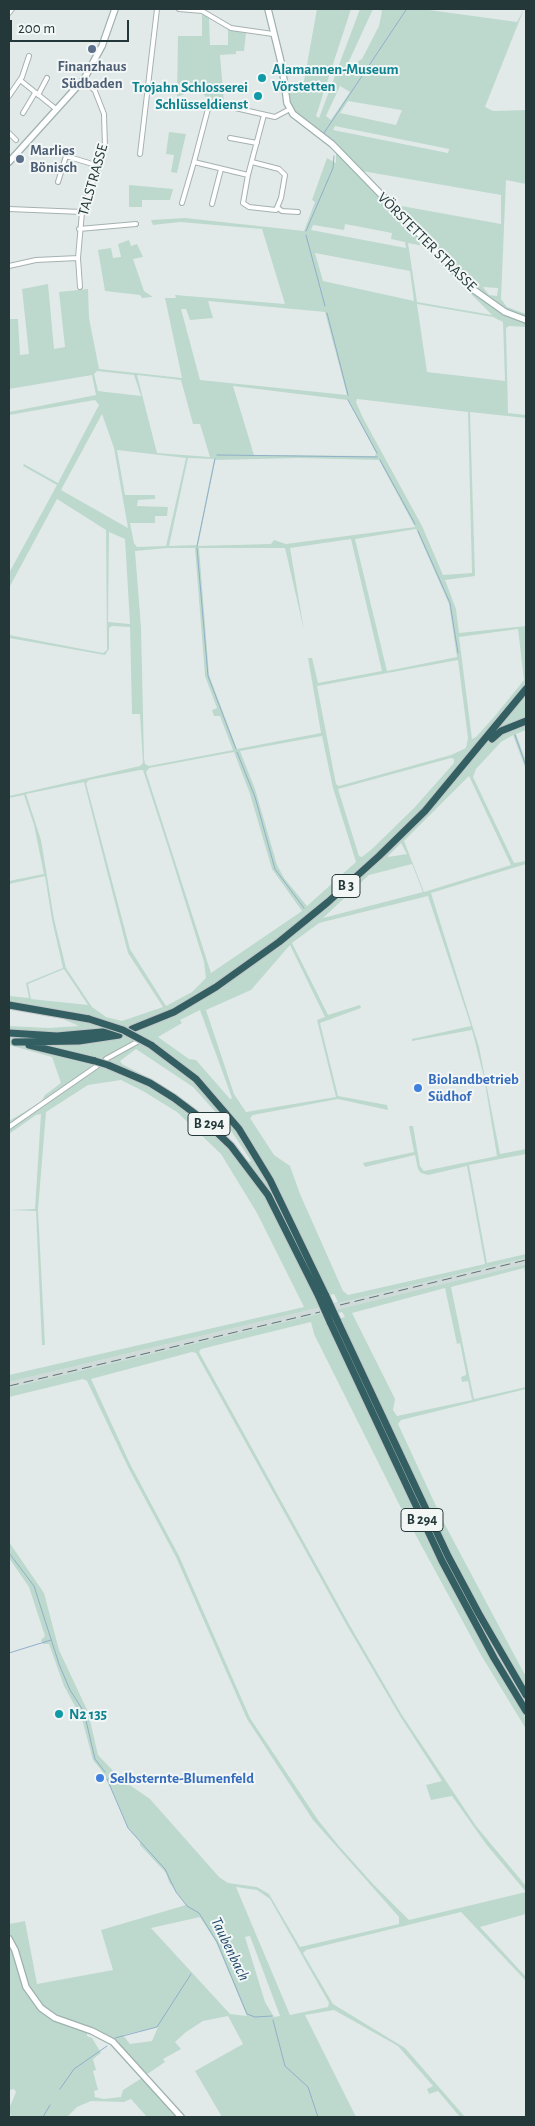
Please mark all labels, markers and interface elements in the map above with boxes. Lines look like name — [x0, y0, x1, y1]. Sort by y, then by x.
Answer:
scale bar — [12, 10, 131, 42]
text: 200 m — [18, 21, 55, 36]
marker: Finanzhaus Südbaden — [86, 43, 98, 55]
place label: Finanzhaus Südbaden — [58, 57, 126, 92]
place label: Alamannen-Museum Vörstetten — [272, 60, 399, 95]
marker: Alamannen-Museum Vörstetten — [256, 72, 268, 84]
place label: Trojahn Schlosserei Schlüsseldienst — [132, 78, 248, 113]
marker: Trojahn Schlosserei Schlüsseldienst — [252, 90, 264, 102]
place label: Marlies Bönisch — [30, 141, 77, 176]
street label: TALSTRASSE — [74, 142, 112, 218]
marker: Marlies Bönisch — [14, 153, 26, 165]
street label: VÖRSTETTER STRASSE — [374, 189, 480, 295]
road number: B 3 — [332, 874, 360, 898]
place label: Biolandbetrieb Südhof — [428, 1070, 519, 1105]
marker: Biolandbetrieb Südhof — [412, 1082, 424, 1094]
road number: B 294 — [188, 1112, 230, 1136]
road number: B 294 — [401, 1508, 443, 1532]
place label: N2 135 — [69, 1705, 107, 1723]
marker: N2 135 — [53, 1708, 65, 1720]
place label: Selbsternte-Blumenfeld — [110, 1769, 254, 1787]
marker: Selbsternte-Blumenfeld — [94, 1772, 106, 1784]
water label: Taubenbach — [206, 1914, 254, 1984]

